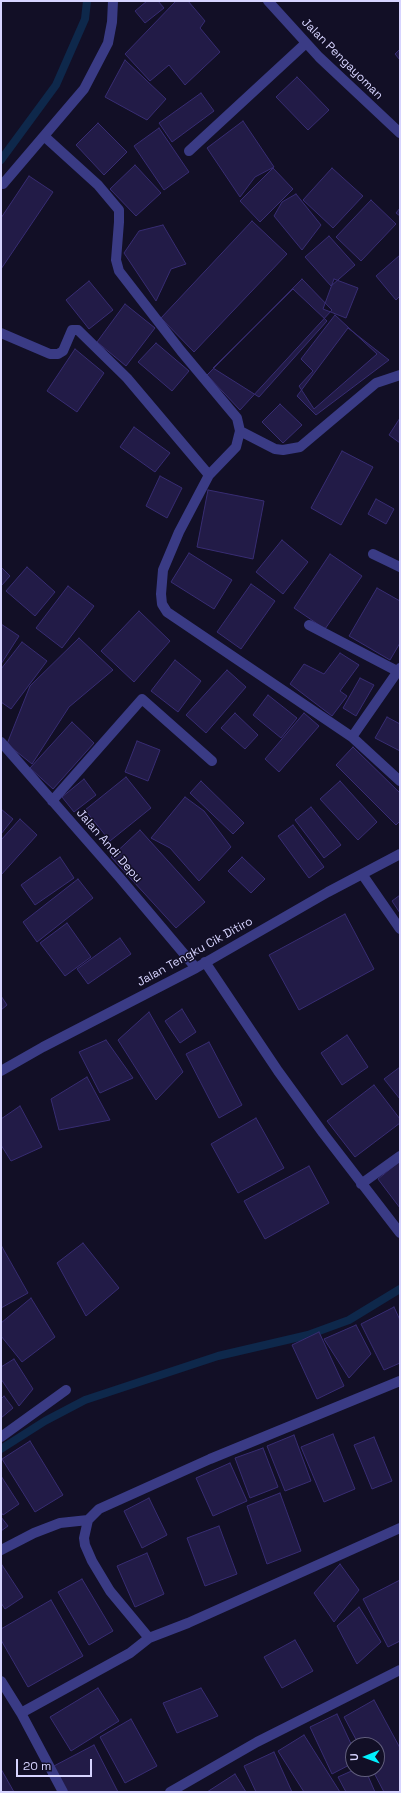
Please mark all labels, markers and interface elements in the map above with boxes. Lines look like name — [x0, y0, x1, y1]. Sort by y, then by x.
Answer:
street label: Jalan Pengayoman — [298, 15, 386, 103]
street label: Jalan Andi Depu — [73, 806, 145, 886]
street label: Jalan Tengku Cik Ditiro — [135, 914, 255, 990]
north arrow — [345, 1737, 385, 1777]
scale bar — [18, 1751, 94, 1777]
text: U — [347, 1753, 361, 1761]
text: 20 m — [23, 1758, 51, 1774]

